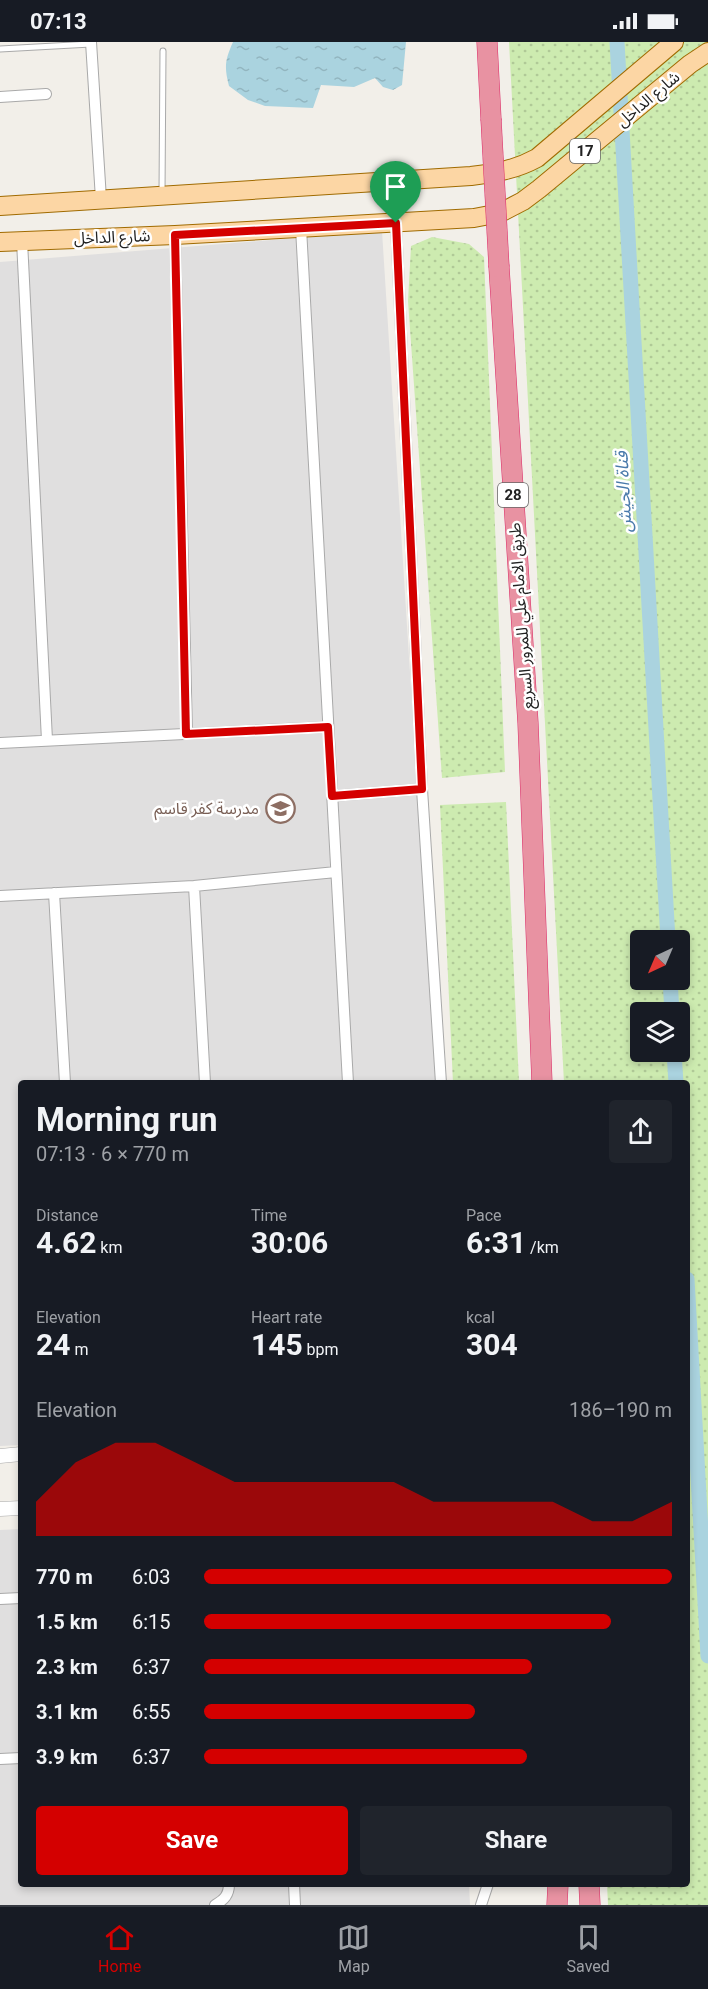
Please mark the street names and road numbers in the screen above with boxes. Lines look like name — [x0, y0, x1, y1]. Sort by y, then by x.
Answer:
street label: شارع الداخل — [613, 67, 685, 133]
road number: 17 — [570, 139, 600, 163]
street label: شارع الداخل — [73, 226, 151, 251]
road number: 28 — [498, 483, 528, 507]
street label: طريق الامام علي للمرور السريع — [505, 522, 540, 710]

